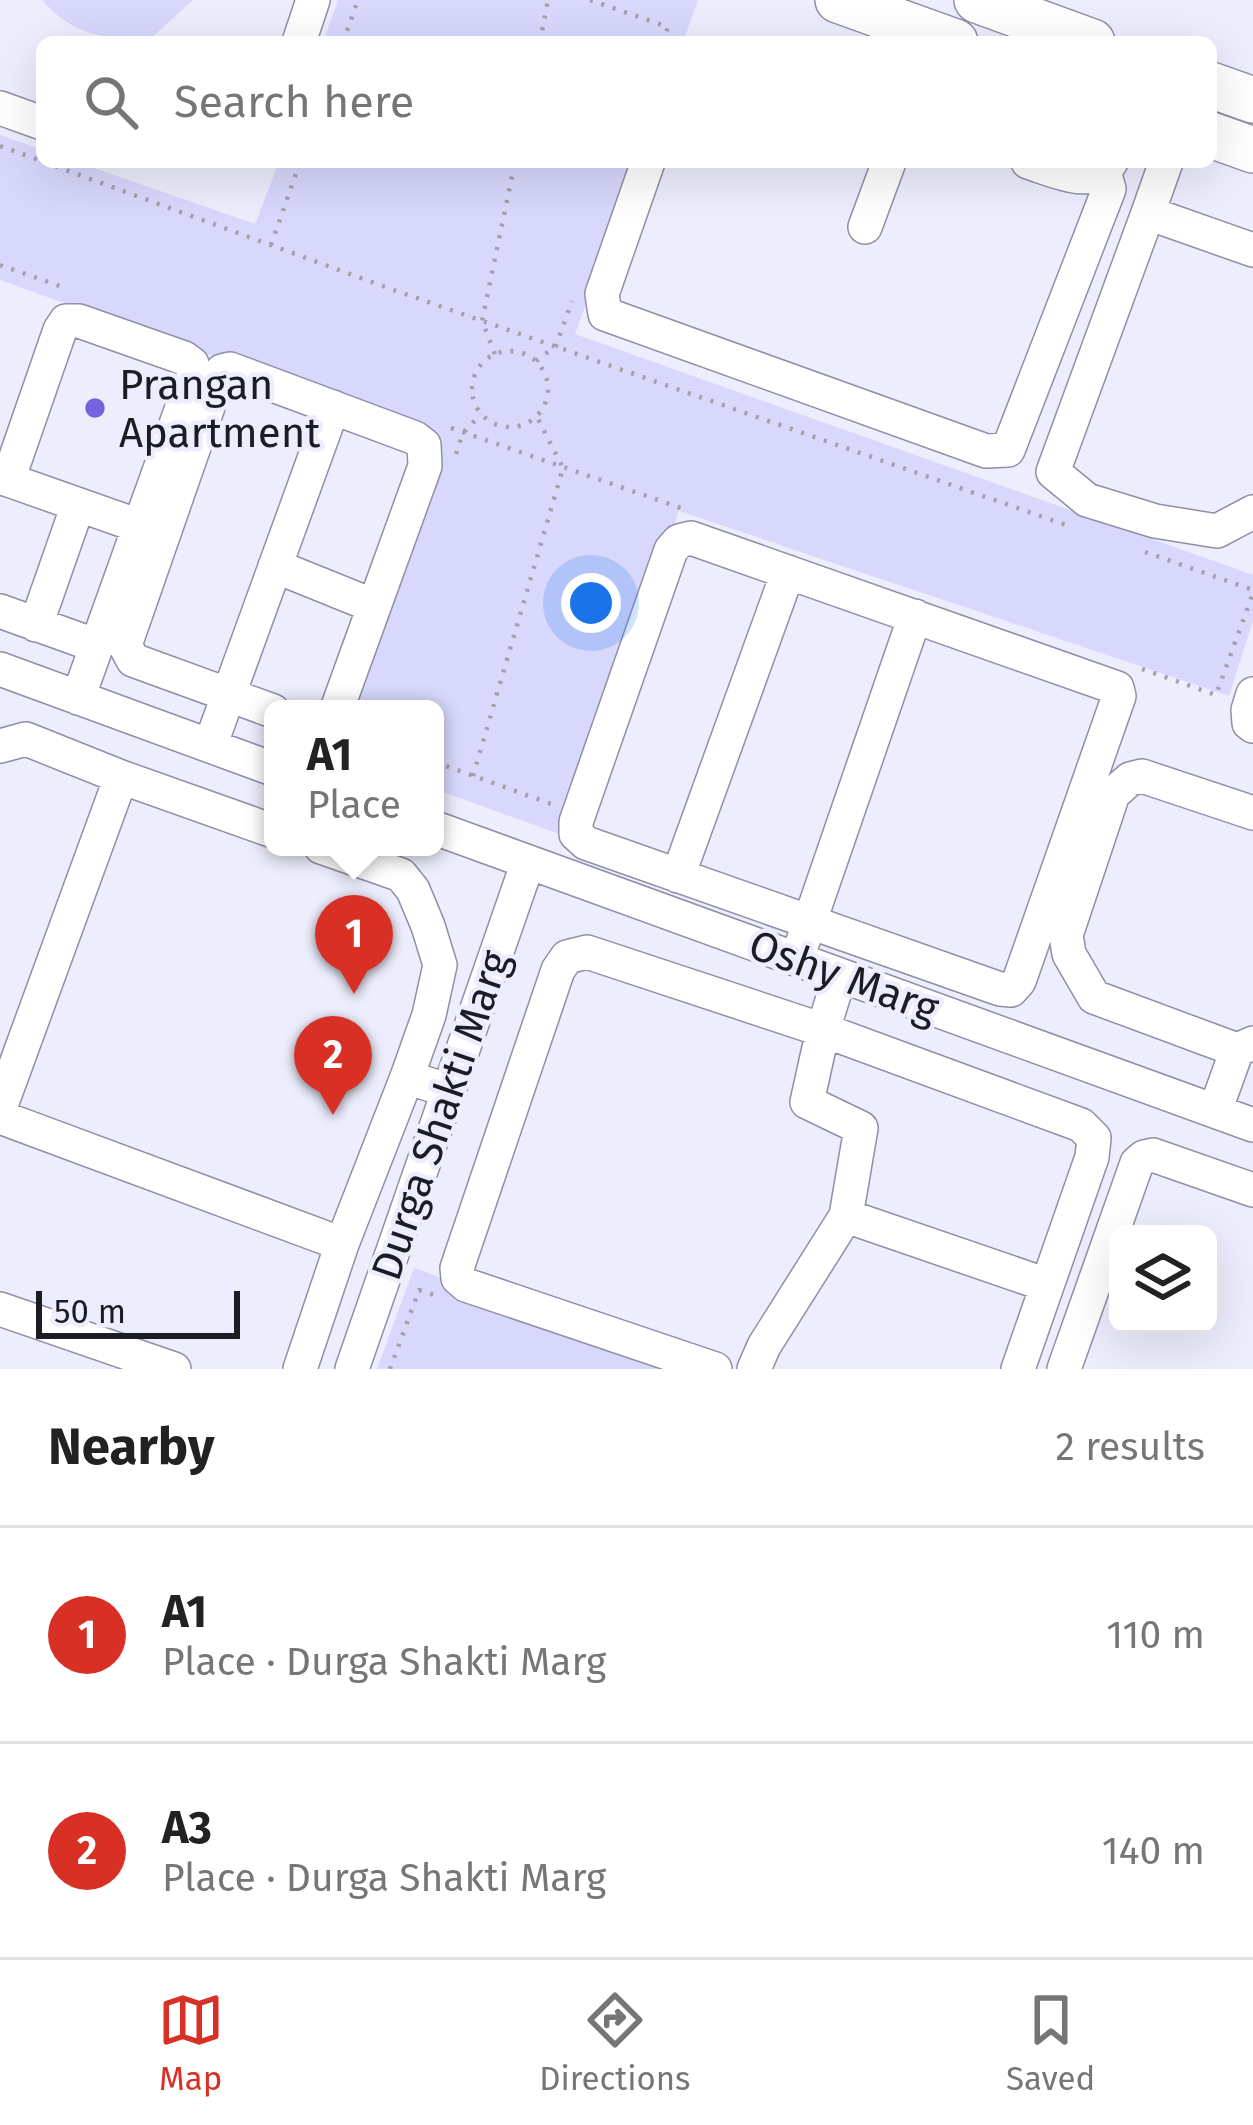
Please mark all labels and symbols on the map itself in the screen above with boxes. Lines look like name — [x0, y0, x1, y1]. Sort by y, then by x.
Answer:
place label: Prangan Apartment — [119, 360, 321, 458]
marker: Prangan Apartment — [82, 395, 108, 421]
your location — [561, 573, 621, 633]
pin: 1 — [315, 895, 393, 994]
street label: Oshy Marg — [742, 920, 945, 1034]
street label: Durga Shakti Marg — [361, 944, 521, 1287]
pin: 2 — [294, 1016, 372, 1115]
scale bar — [36, 1285, 240, 1338]

